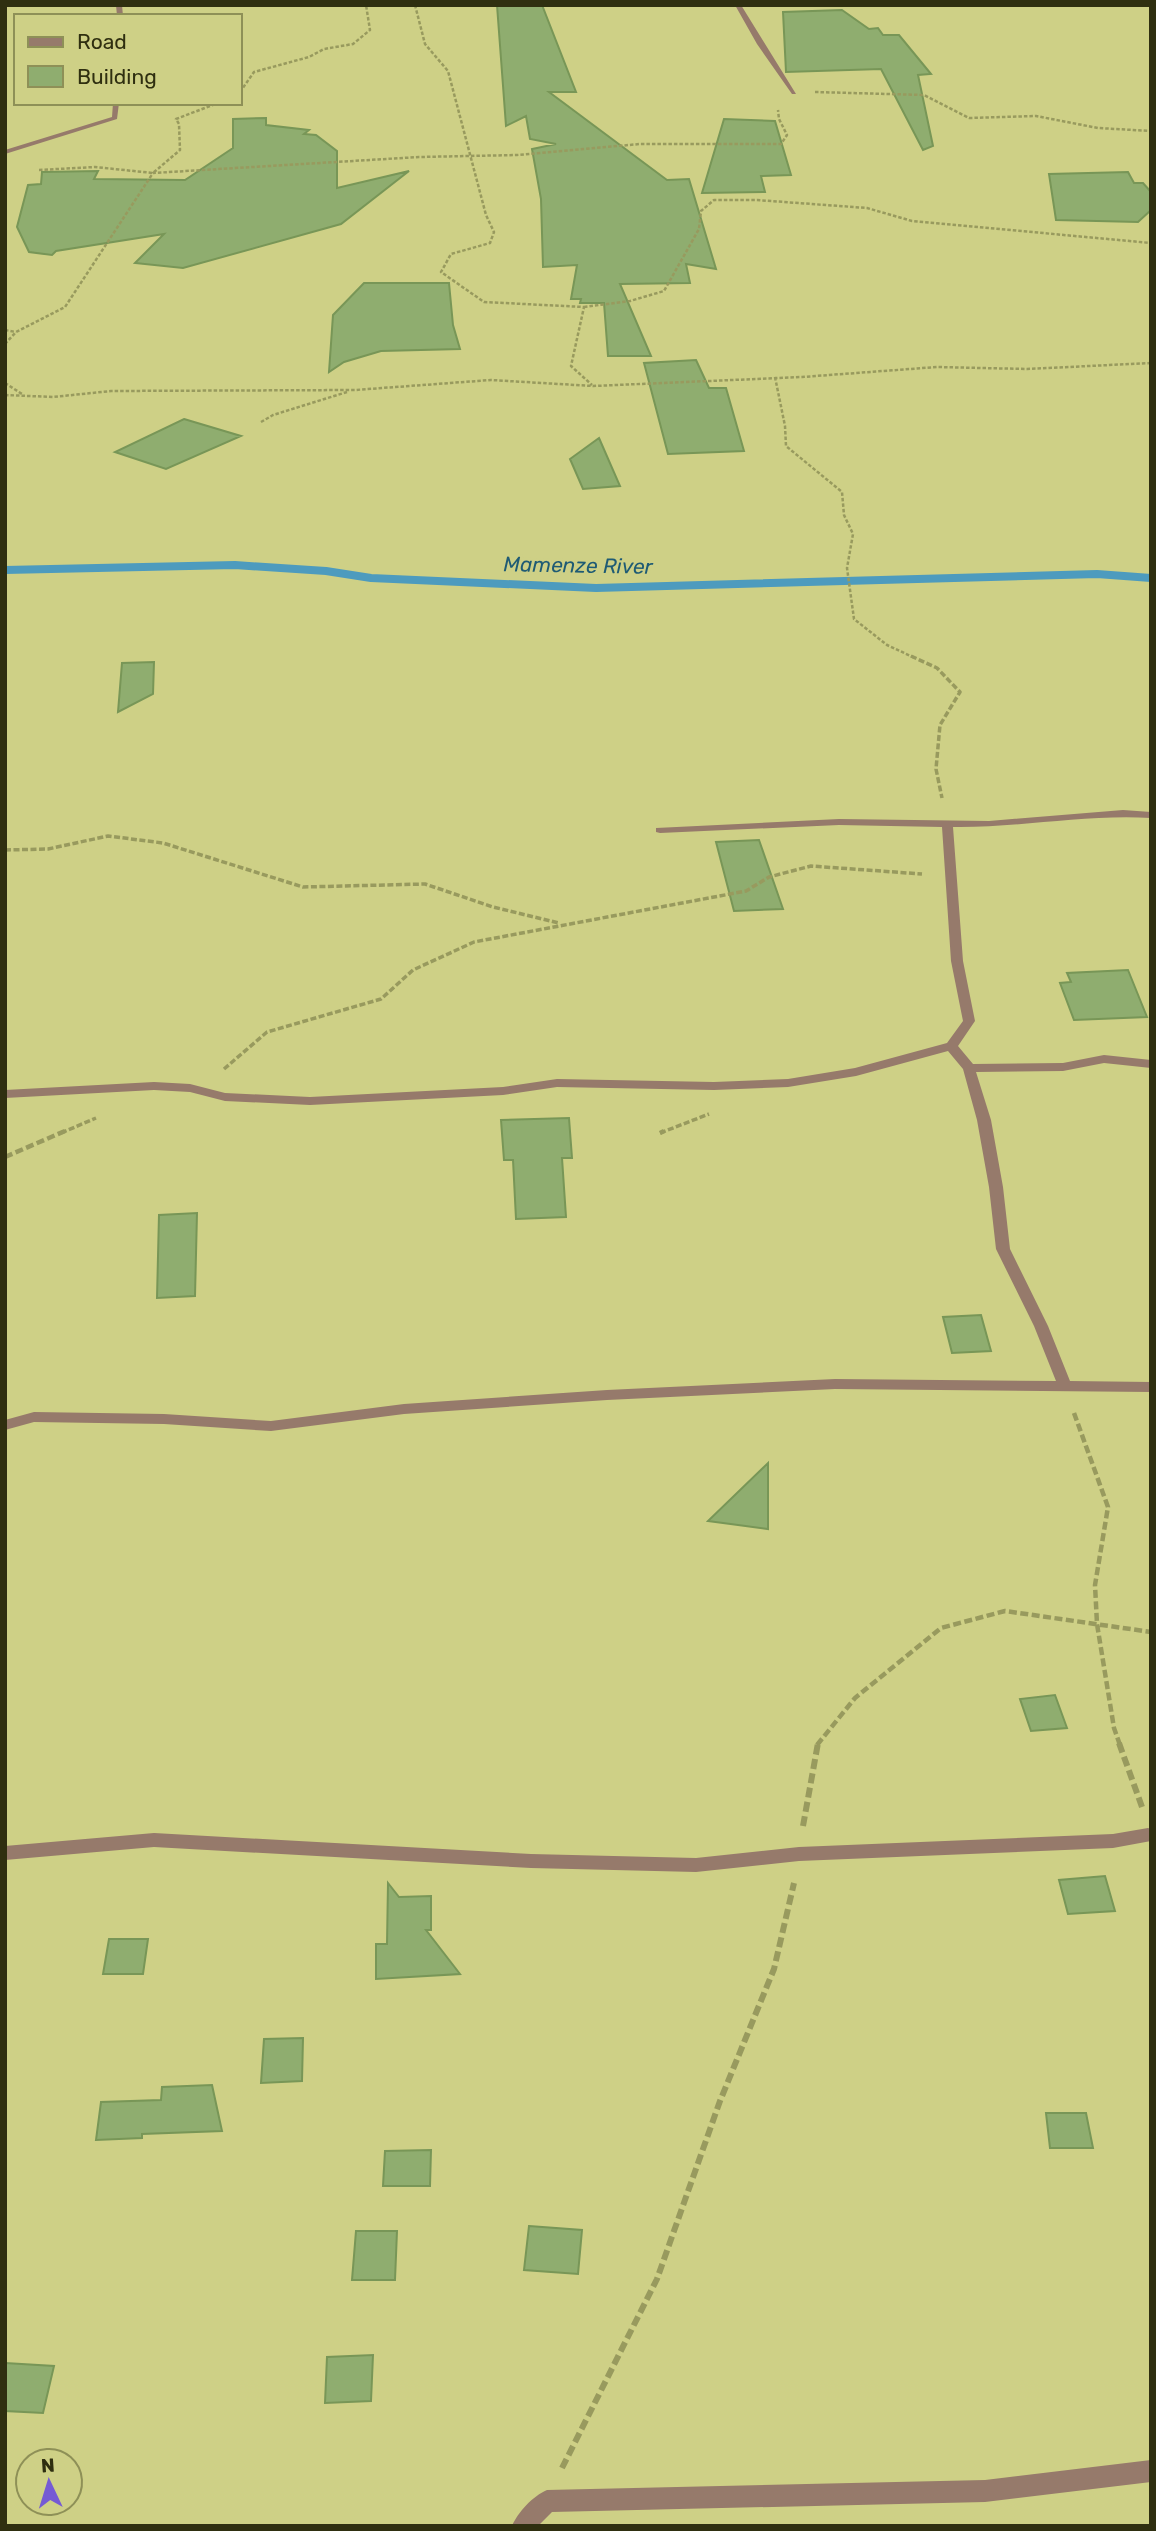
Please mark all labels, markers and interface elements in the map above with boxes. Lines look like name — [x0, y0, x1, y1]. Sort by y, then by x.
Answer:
legend — [14, 14, 242, 105]
text: Road — [77, 29, 127, 54]
text: Building — [77, 64, 157, 89]
water label: Mamenze River — [503, 551, 654, 579]
north arrow — [14, 2447, 84, 2517]
text: N — [40, 2454, 55, 2477]

